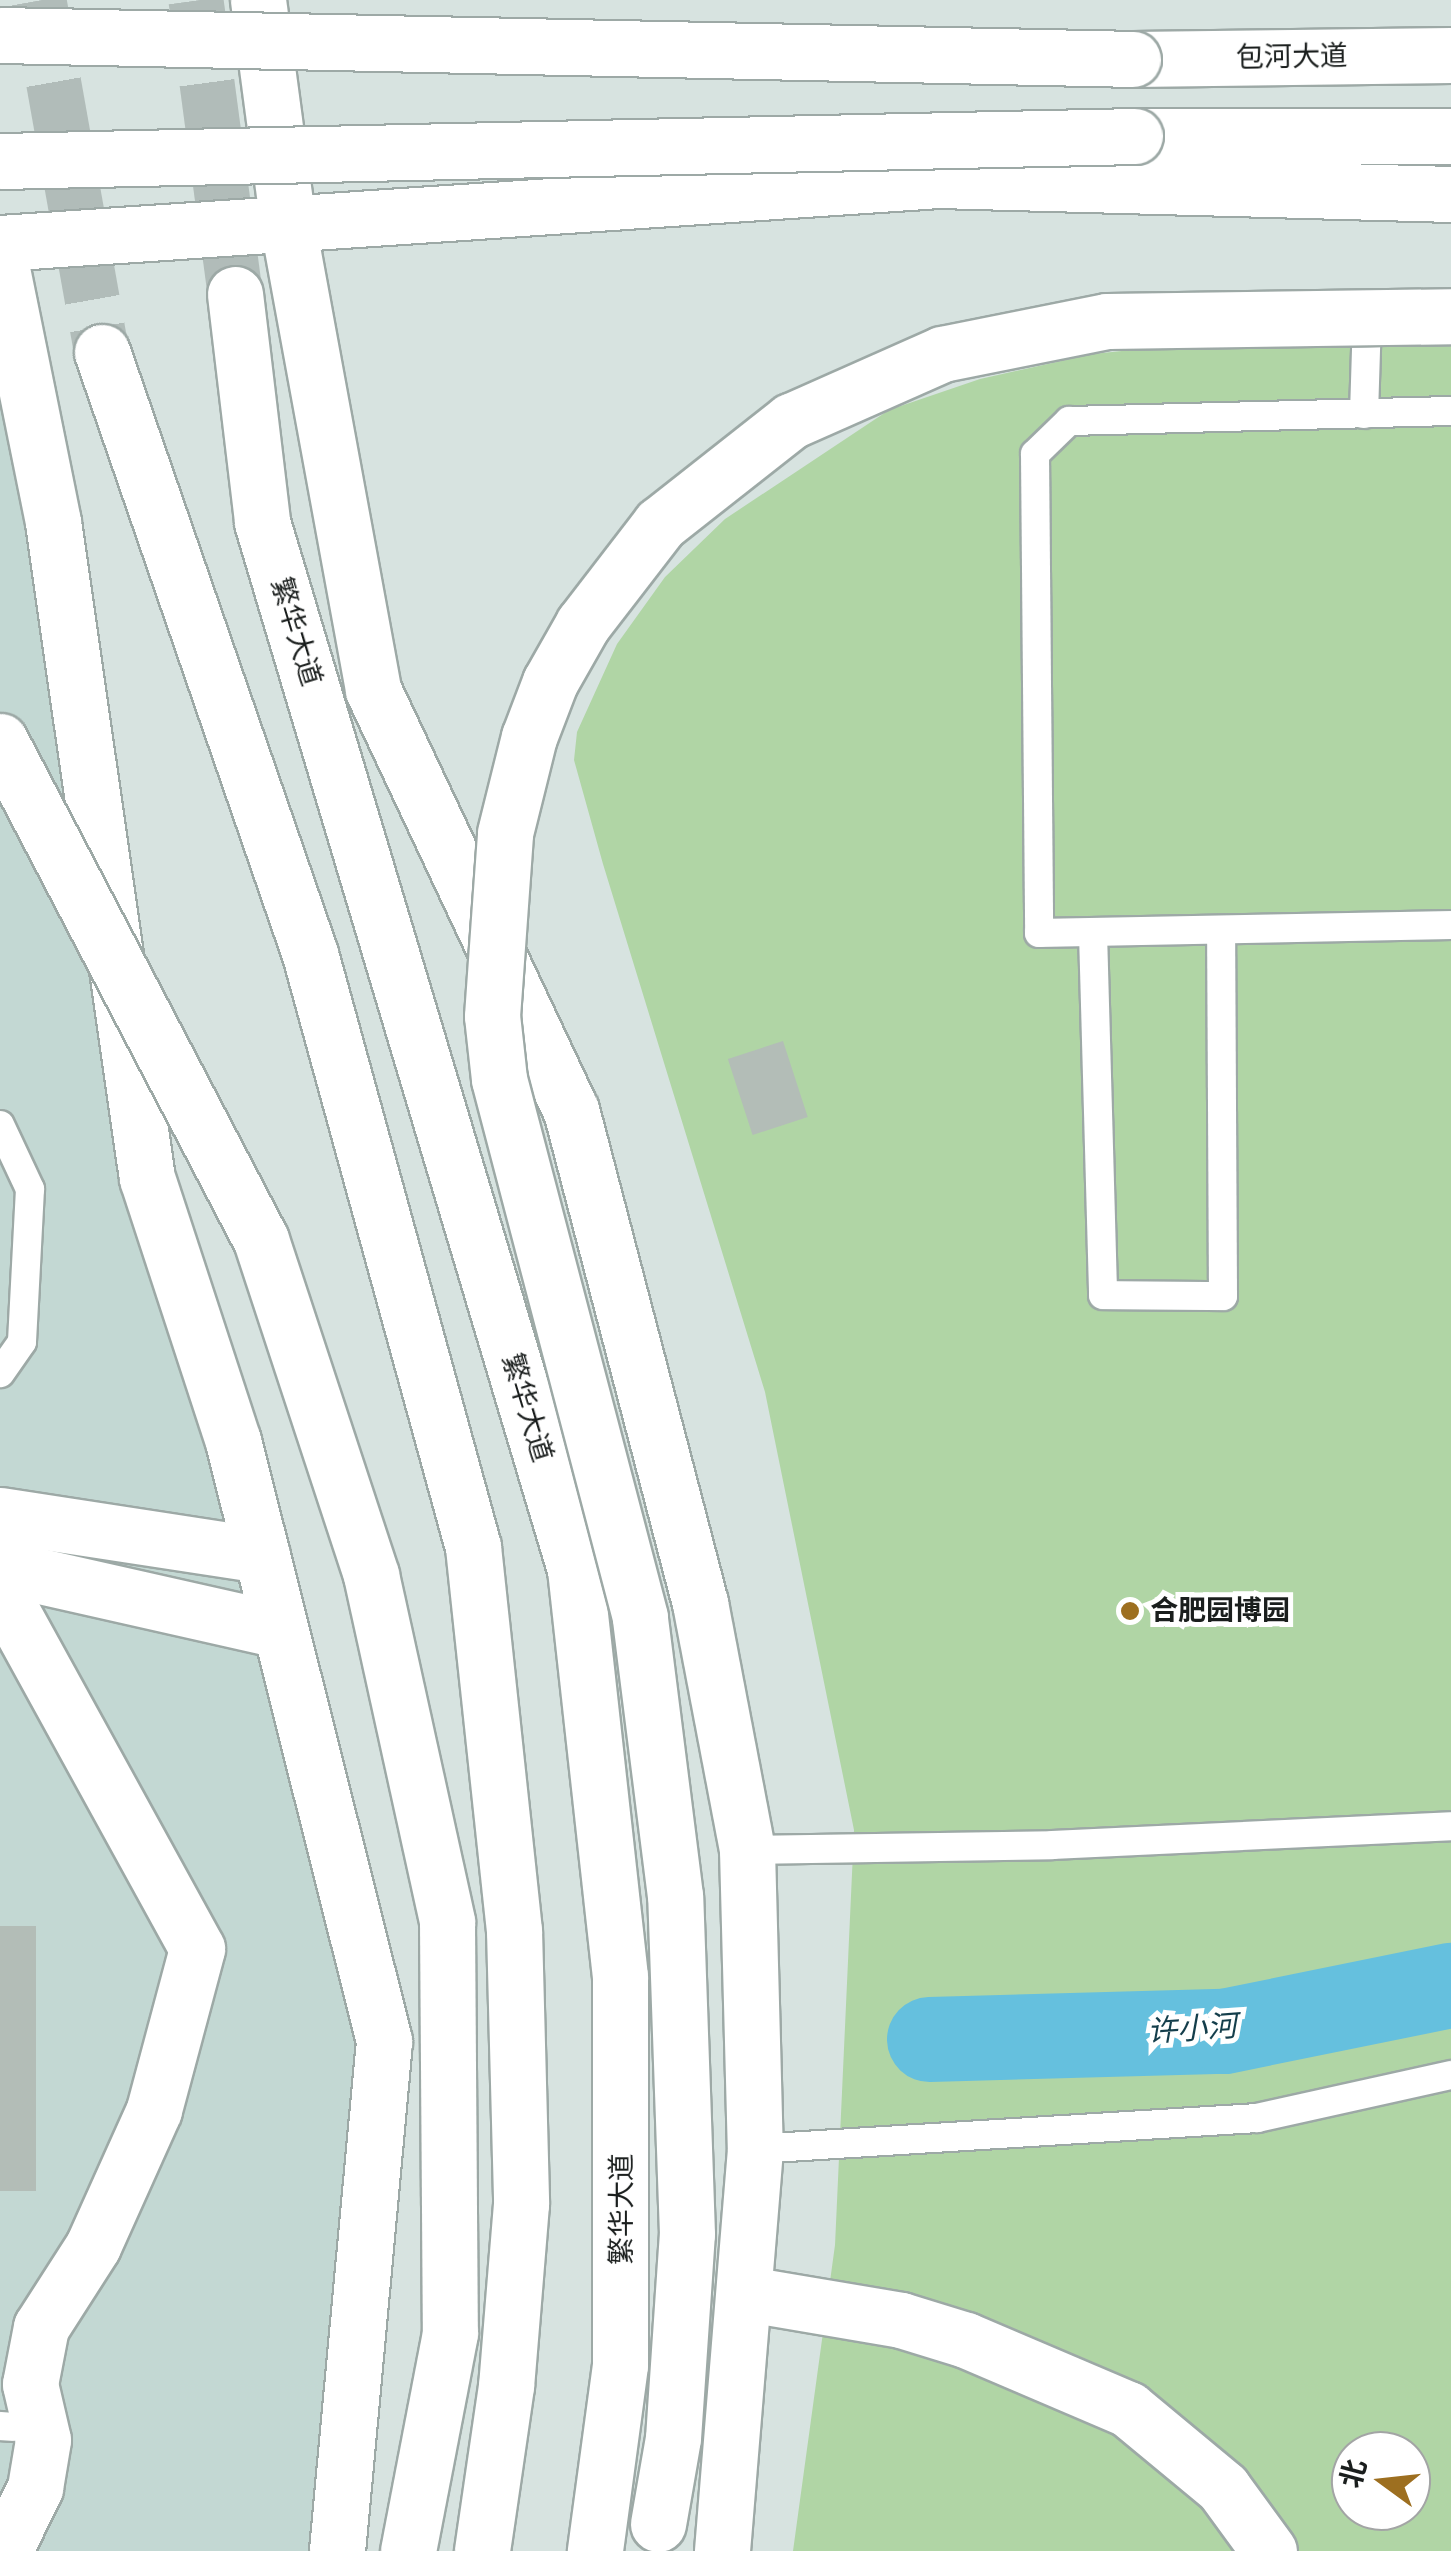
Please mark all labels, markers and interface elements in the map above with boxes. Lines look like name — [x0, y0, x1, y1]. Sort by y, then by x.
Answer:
street label: 包河大道 — [1236, 39, 1348, 75]
street label: 繁华大道 — [264, 574, 328, 690]
street label: 繁华大道 — [495, 1350, 559, 1466]
place label: 合肥园博园 — [1150, 1594, 1290, 1628]
marker: 合肥园博园 — [1119, 1600, 1141, 1622]
water label: 许小河 — [1146, 2008, 1238, 2050]
street label: 繁华大道 — [605, 2153, 639, 2265]
north arrow — [1331, 2431, 1431, 2531]
text: 北 — [1335, 2456, 1372, 2491]

